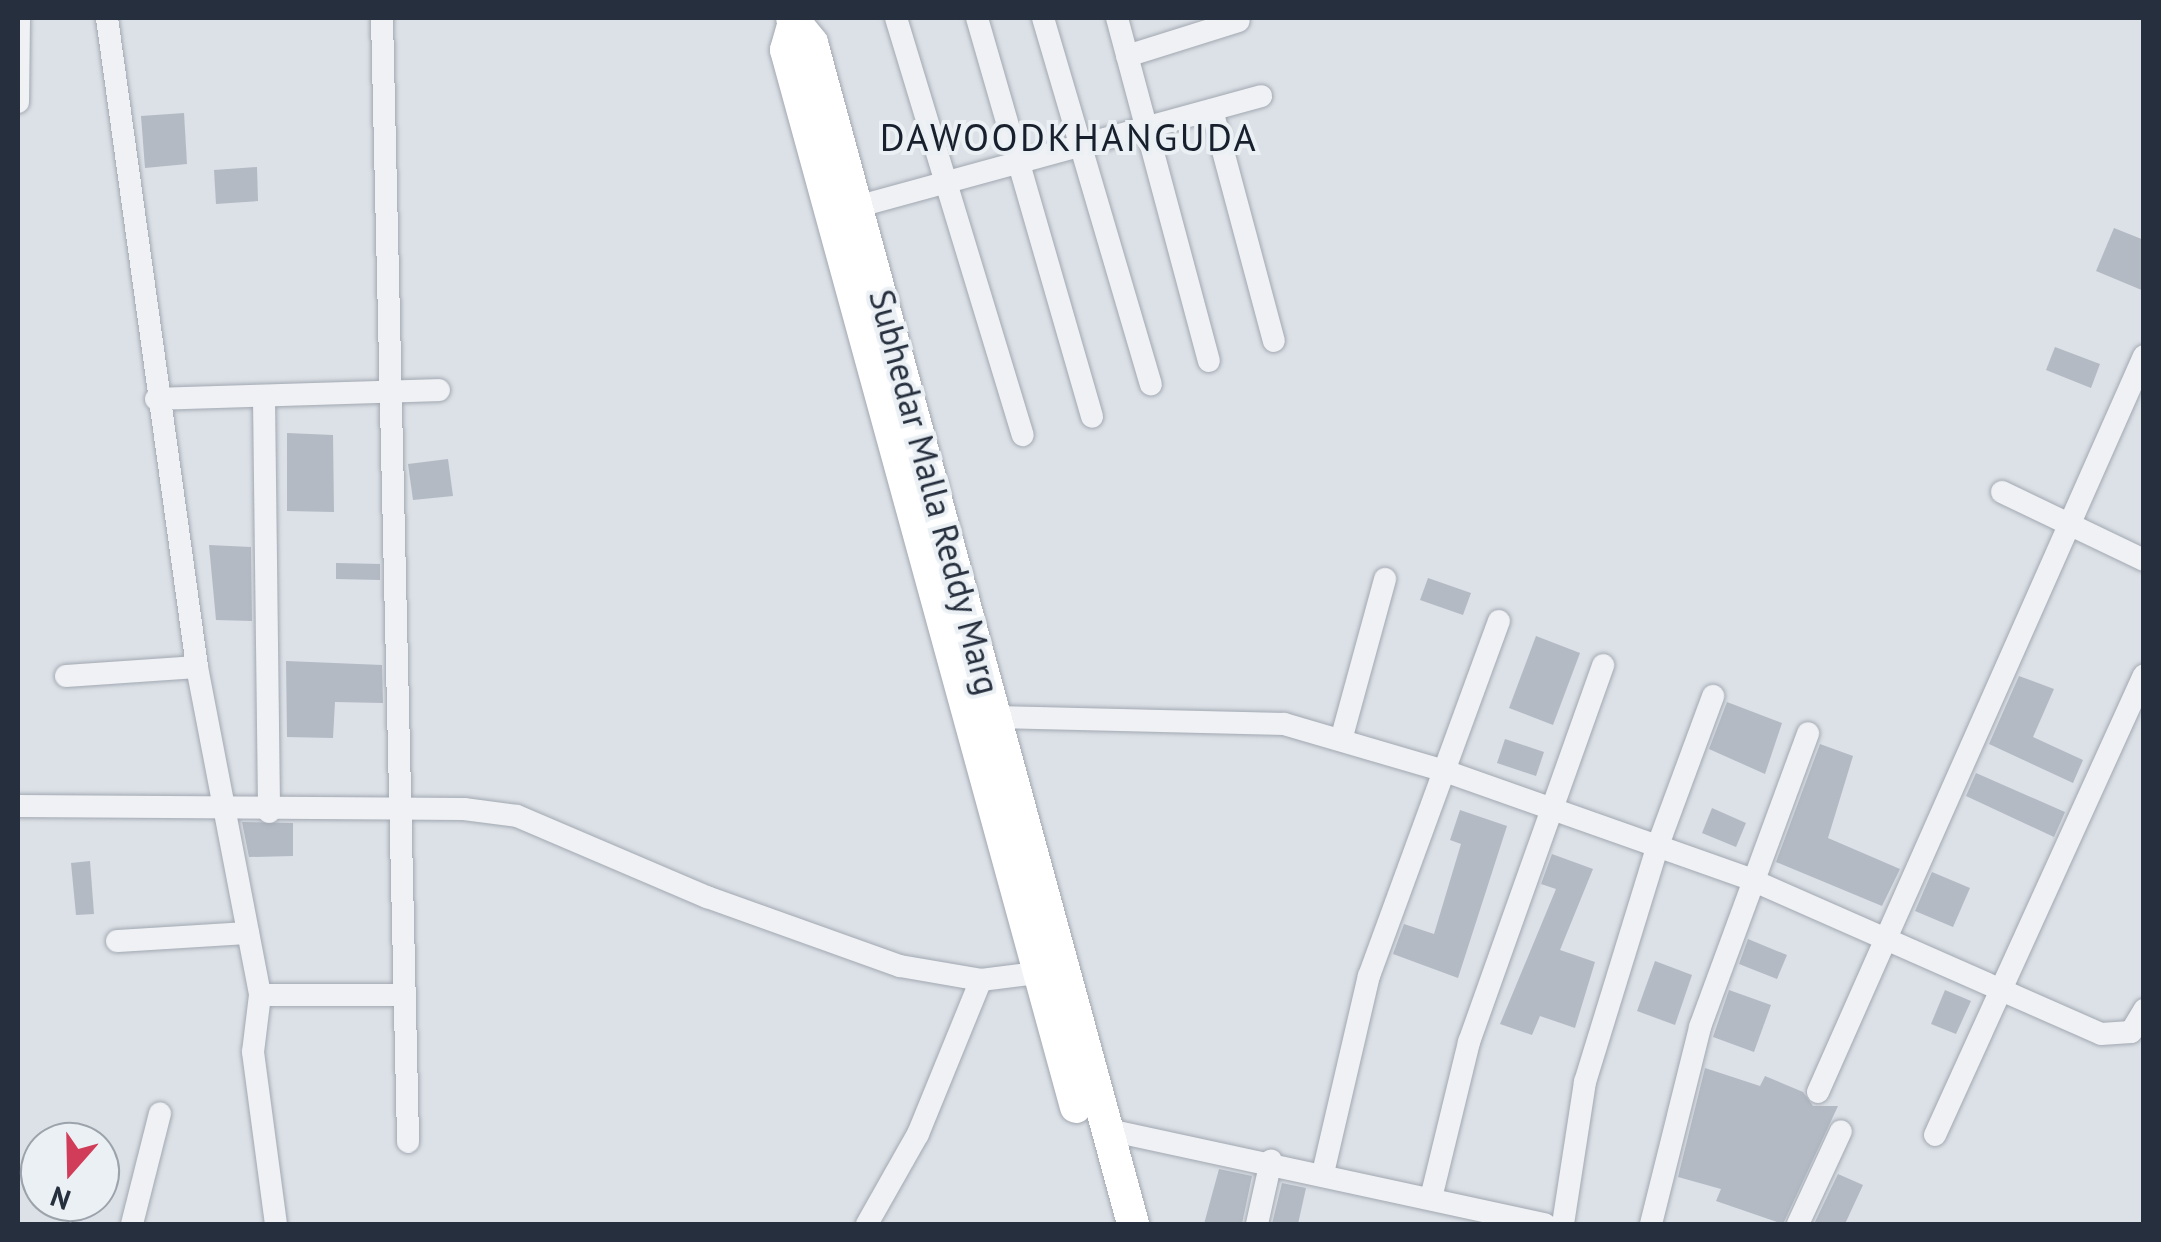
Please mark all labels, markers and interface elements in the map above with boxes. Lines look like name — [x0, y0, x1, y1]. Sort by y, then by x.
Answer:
district label: DAWOODKHANGUDA — [880, 114, 1258, 160]
street label: Subhedar Malla Reddy Marg — [861, 284, 1009, 700]
north arrow — [20, 1122, 120, 1222]
text: N — [45, 1178, 75, 1219]

